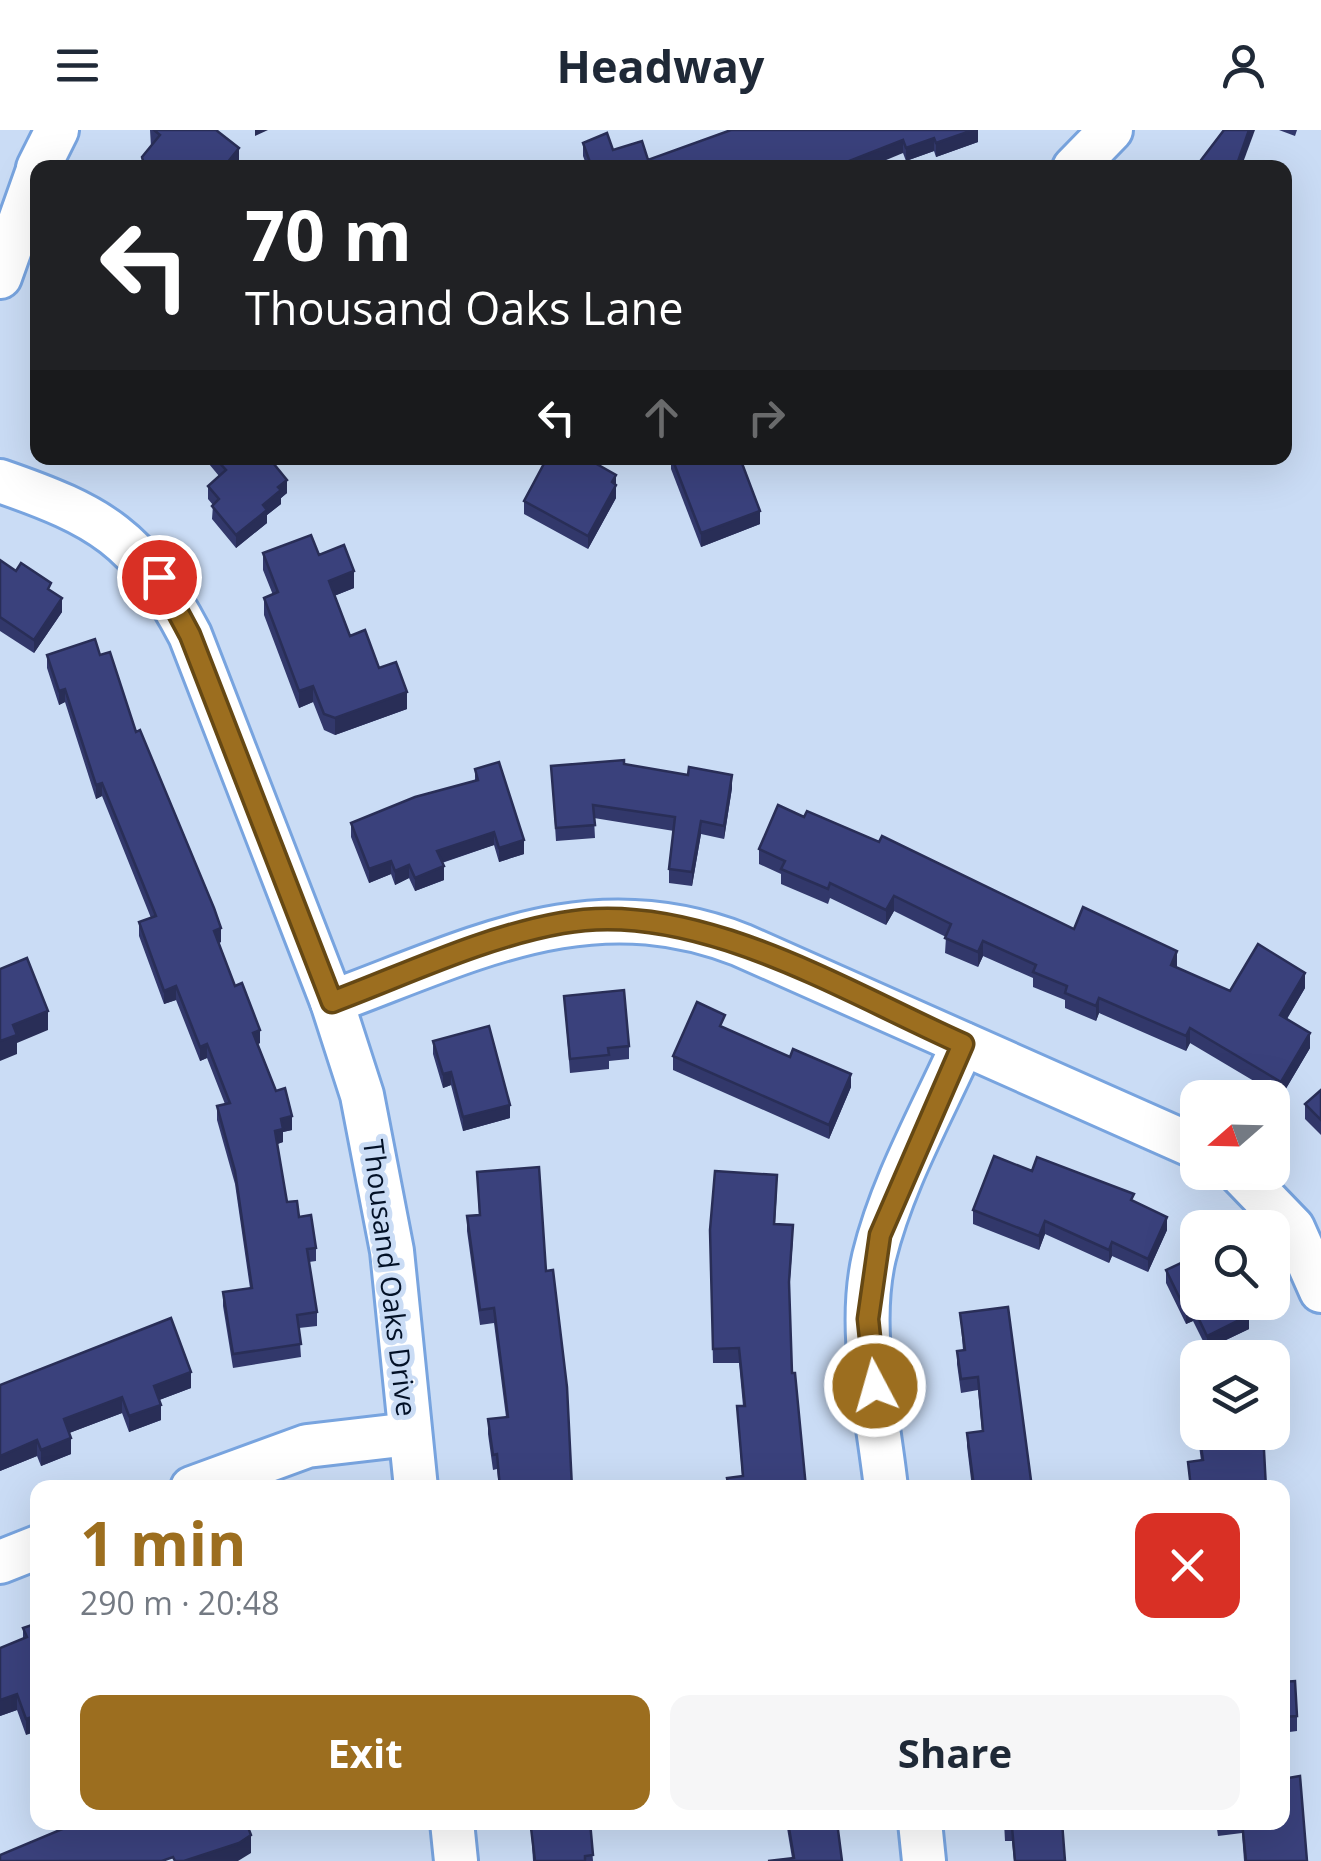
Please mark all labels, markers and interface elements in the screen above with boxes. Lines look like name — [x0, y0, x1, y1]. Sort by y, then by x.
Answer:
text: Headway — [557, 35, 764, 96]
icon: menu — [50, 38, 105, 93]
icon: person — [1216, 38, 1271, 93]
text: 70 m — [245, 186, 412, 282]
icon: left — [80, 200, 210, 330]
text: Thousand Oaks Lane — [245, 277, 683, 338]
icon: left — [529, 390, 584, 445]
icon: ahead — [634, 390, 689, 445]
icon: right — [739, 390, 794, 445]
pin — [117, 535, 202, 620]
icon: arrive — [132, 550, 187, 605]
north arrow — [1180, 1080, 1290, 1190]
map controls — [1180, 1080, 1290, 1450]
street label: Thousand Oaks Drive — [355, 1137, 427, 1418]
button: search — [1180, 1210, 1290, 1320]
position arrow — [823, 1334, 927, 1438]
button: layers — [1180, 1340, 1290, 1450]
text: 1 min — [80, 1502, 247, 1584]
button: close — [1135, 1513, 1240, 1618]
text: 290 m · 20:48 — [80, 1581, 279, 1624]
button: Exit — [80, 1695, 650, 1810]
button: Share — [670, 1695, 1240, 1810]

